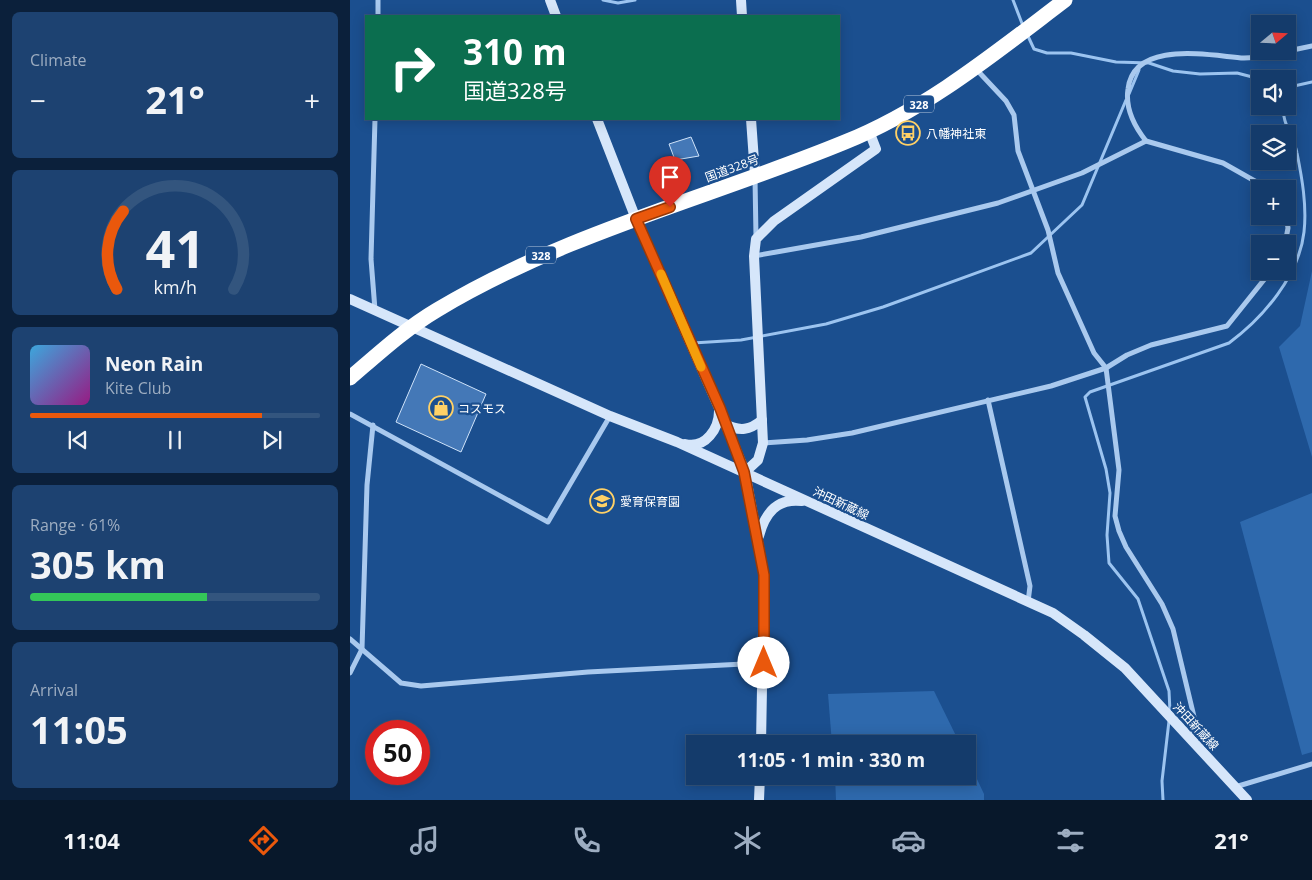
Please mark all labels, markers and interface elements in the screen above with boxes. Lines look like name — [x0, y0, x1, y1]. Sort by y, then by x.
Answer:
north arrow — [1251, 15, 1296, 60]
map controls — [1251, 15, 1296, 280]
text: 310 m — [463, 28, 567, 75]
icon: right — [380, 35, 445, 100]
text: Climate — [30, 49, 87, 71]
button: sound — [1251, 70, 1296, 115]
text: 21° — [145, 73, 205, 125]
text: 国道328号 — [463, 75, 567, 105]
text: − — [30, 81, 46, 119]
text: + — [304, 81, 320, 119]
road number: 328 — [904, 96, 934, 112]
bus stop icon: 八幡神社東 — [895, 120, 921, 146]
place label: 八幡神社東 — [926, 125, 986, 142]
button: layers — [1251, 125, 1296, 170]
street label: 国道328号 — [703, 150, 761, 186]
pin — [649, 156, 691, 207]
icon: arrive — [656, 163, 684, 191]
button: + — [1251, 180, 1296, 225]
text: 41 — [145, 212, 205, 283]
button: − — [1251, 235, 1296, 280]
road number: 328 — [526, 246, 556, 264]
text: km/h — [153, 275, 197, 299]
text: Neon Rain — [105, 351, 203, 377]
text: Kite Club — [105, 377, 171, 399]
shop icon: コスモス — [428, 395, 454, 421]
place label: コスモス — [458, 400, 506, 417]
icon: previous — [64, 426, 92, 454]
icon: pause — [161, 426, 189, 454]
icon: next — [258, 426, 286, 454]
street label: 沖田新蔵線 — [810, 483, 872, 523]
school or university icon: 愛育保育園 — [589, 488, 615, 514]
place label: 愛育保育園 — [620, 493, 680, 510]
text: Range · 61% — [30, 514, 120, 536]
text: 305 km — [30, 538, 166, 590]
position arrow — [737, 636, 789, 688]
text: Arrival — [30, 679, 78, 701]
street label: 沖田新蔵線 — [1169, 698, 1223, 754]
text: 11:05 — [30, 703, 128, 755]
speed limit sign: 50 — [365, 720, 430, 785]
text: 11:05 · 1 min · 330 m — [737, 747, 925, 773]
icon: directions — [246, 823, 281, 858]
icon: music — [407, 823, 442, 858]
icon: phone — [569, 823, 604, 858]
icon: climate — [730, 823, 765, 858]
icon: car — [891, 823, 926, 858]
icon: filters — [1053, 823, 1088, 858]
text: 11:04 — [63, 825, 120, 855]
text: 21° — [1214, 825, 1249, 855]

